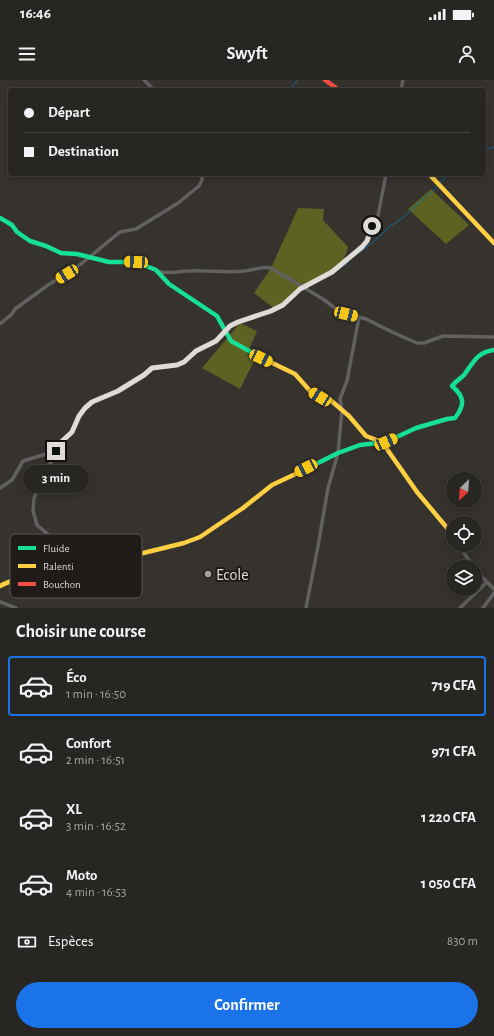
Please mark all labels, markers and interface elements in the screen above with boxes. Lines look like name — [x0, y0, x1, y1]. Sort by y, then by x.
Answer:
text: 16:46 — [20, 6, 51, 21]
icon: menu — [16, 43, 38, 65]
icon: person — [456, 43, 478, 65]
text: Swyft — [226, 45, 268, 63]
text: Départ — [48, 105, 90, 120]
text: Destination — [48, 144, 119, 159]
route start — [363, 217, 381, 235]
car — [124, 255, 148, 269]
car — [54, 263, 80, 285]
car — [333, 305, 359, 323]
car — [248, 347, 274, 369]
car — [307, 386, 333, 408]
car — [373, 432, 399, 452]
route end — [47, 442, 65, 460]
car — [293, 457, 319, 479]
callout: 3 min — [23, 465, 89, 493]
text: 3 min — [42, 472, 70, 485]
north arrow — [446, 472, 482, 508]
map controls — [446, 472, 482, 596]
button: locate — [446, 516, 482, 552]
legend — [10, 534, 142, 598]
text: Fluide — [43, 543, 70, 554]
button: layers — [446, 560, 482, 596]
text: Ralenti — [43, 561, 74, 572]
place label: Ecole — [216, 567, 249, 583]
marker: Ecole — [203, 569, 213, 579]
text: Bouchon — [43, 579, 81, 590]
text: Choisir une course — [16, 623, 146, 641]
icon: car — [18, 668, 54, 704]
text: Éco — [66, 670, 87, 685]
text: 719 CFA — [431, 678, 476, 693]
text: 1 min · 16:50 — [66, 688, 126, 701]
icon: car — [18, 734, 54, 770]
text: Confort — [66, 736, 111, 751]
text: 971 CFA — [431, 744, 476, 759]
text: 2 min · 16:51 — [66, 754, 125, 767]
icon: car — [18, 800, 54, 836]
text: XL — [66, 802, 82, 817]
text: 1 220 CFA — [421, 810, 476, 825]
text: 3 min · 16:52 — [66, 820, 126, 833]
icon: car — [18, 866, 54, 902]
text: Moto — [66, 868, 98, 883]
text: 1 050 CFA — [421, 876, 476, 891]
text: 4 min · 16:53 — [66, 886, 126, 899]
icon: cash — [16, 931, 38, 953]
text: Espèces — [48, 934, 94, 949]
text: 830 m — [447, 935, 478, 948]
button: Confirmer — [16, 982, 478, 1028]

